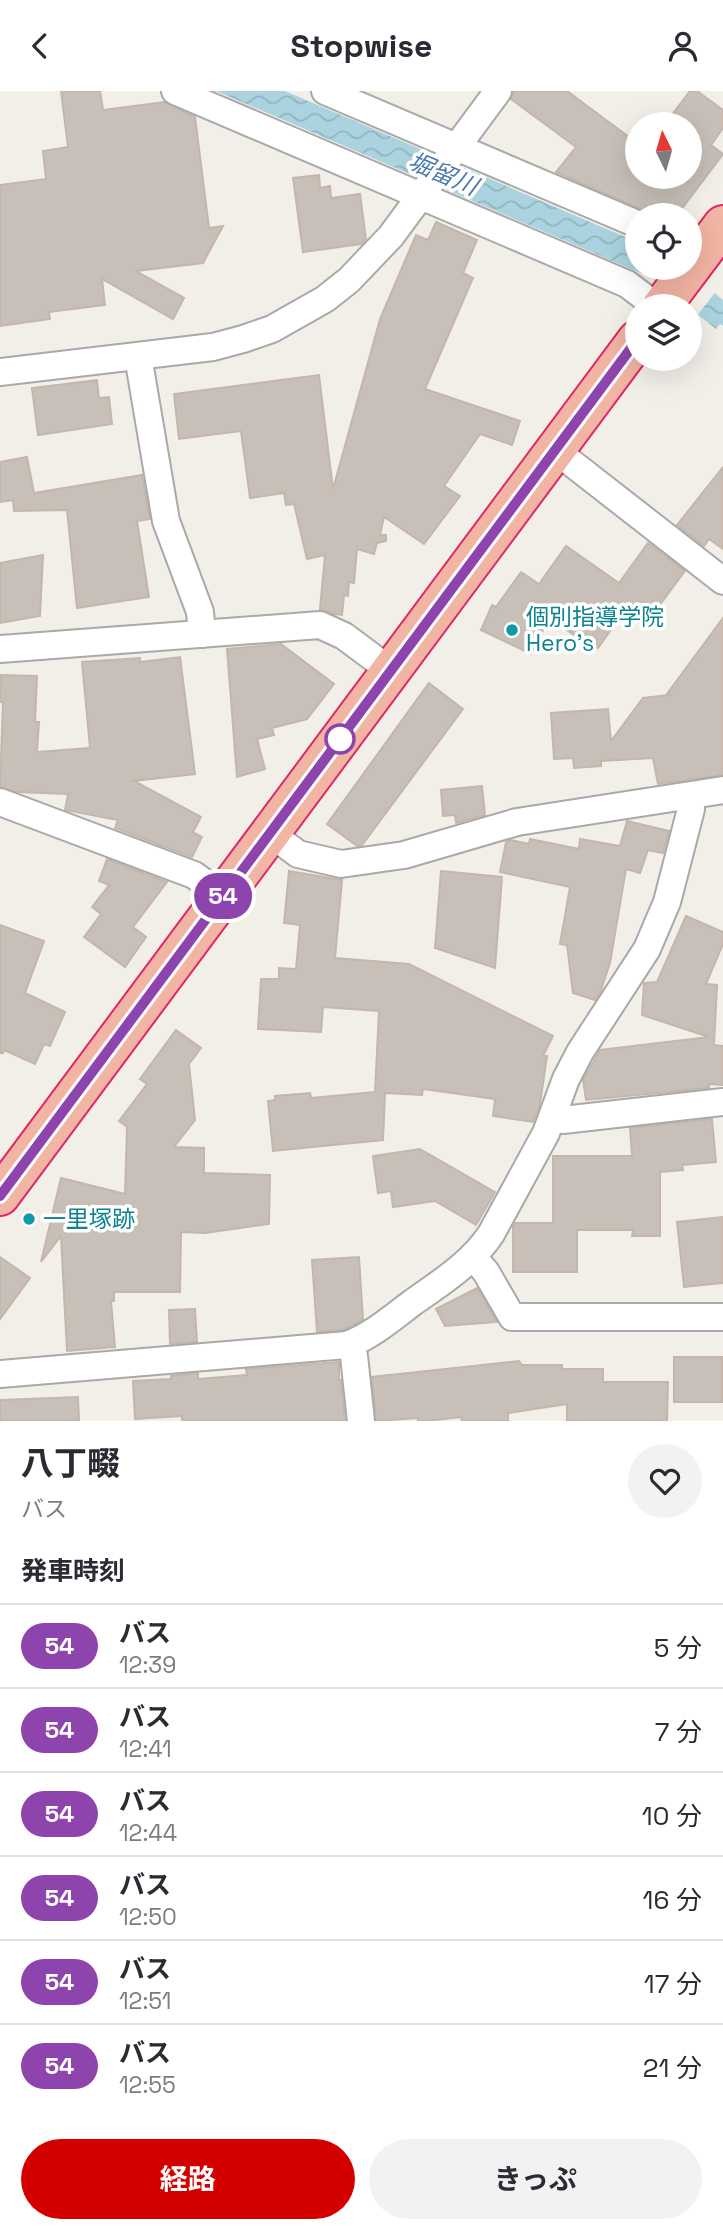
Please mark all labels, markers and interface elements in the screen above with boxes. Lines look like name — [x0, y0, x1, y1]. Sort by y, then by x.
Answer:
text: Stopwise — [290, 26, 433, 66]
icon: back — [21, 27, 59, 65]
icon: person — [664, 27, 702, 65]
north arrow — [625, 112, 702, 189]
map controls — [625, 112, 702, 371]
water label: 堀留川 — [404, 145, 485, 203]
button: locate — [625, 203, 702, 280]
button: layers — [625, 294, 702, 371]
place label: 個別指導学院 Hero's — [526, 602, 664, 658]
marker: 個別指導学院 Hero's — [504, 622, 520, 638]
unlabelled marker — [325, 724, 355, 754]
line badge: 54 — [192, 873, 255, 919]
text: 54 — [208, 880, 238, 911]
place label: 一里塚跡 — [43, 1204, 135, 1234]
marker: 一里塚跡 — [21, 1211, 37, 1227]
text: 八丁畷 — [21, 1443, 120, 1485]
button: heart — [628, 1444, 702, 1518]
text: バス — [21, 1494, 67, 1524]
text: 発車時刻 — [21, 1554, 125, 1588]
text: バス — [119, 1616, 171, 1650]
text: 54 — [45, 1630, 74, 1661]
text: 5 分 — [654, 1631, 702, 1665]
text: 12:39 — [119, 1650, 176, 1680]
text: バス — [119, 1700, 171, 1734]
text: 54 — [45, 1714, 74, 1745]
text: 7 分 — [655, 1715, 702, 1749]
text: 12:41 — [119, 1734, 172, 1764]
text: バス — [119, 1784, 171, 1818]
text: 54 — [45, 1798, 74, 1829]
text: 10 分 — [642, 1799, 702, 1833]
text: 12:44 — [119, 1818, 177, 1848]
text: バス — [119, 1868, 171, 1902]
text: 54 — [45, 1882, 74, 1913]
text: 16 分 — [643, 1883, 702, 1917]
text: 12:50 — [119, 1902, 177, 1932]
text: バス — [119, 1952, 171, 1986]
text: 54 — [45, 1966, 74, 1997]
text: 17 分 — [644, 1967, 702, 2001]
text: 12:51 — [119, 1986, 171, 2016]
text: バス — [119, 2036, 171, 2070]
text: 54 — [45, 2050, 74, 2081]
text: 21 分 — [643, 2051, 702, 2085]
text: 12:55 — [119, 2070, 176, 2100]
button: 経路 — [21, 2139, 355, 2219]
button: きっぷ — [369, 2139, 702, 2219]

